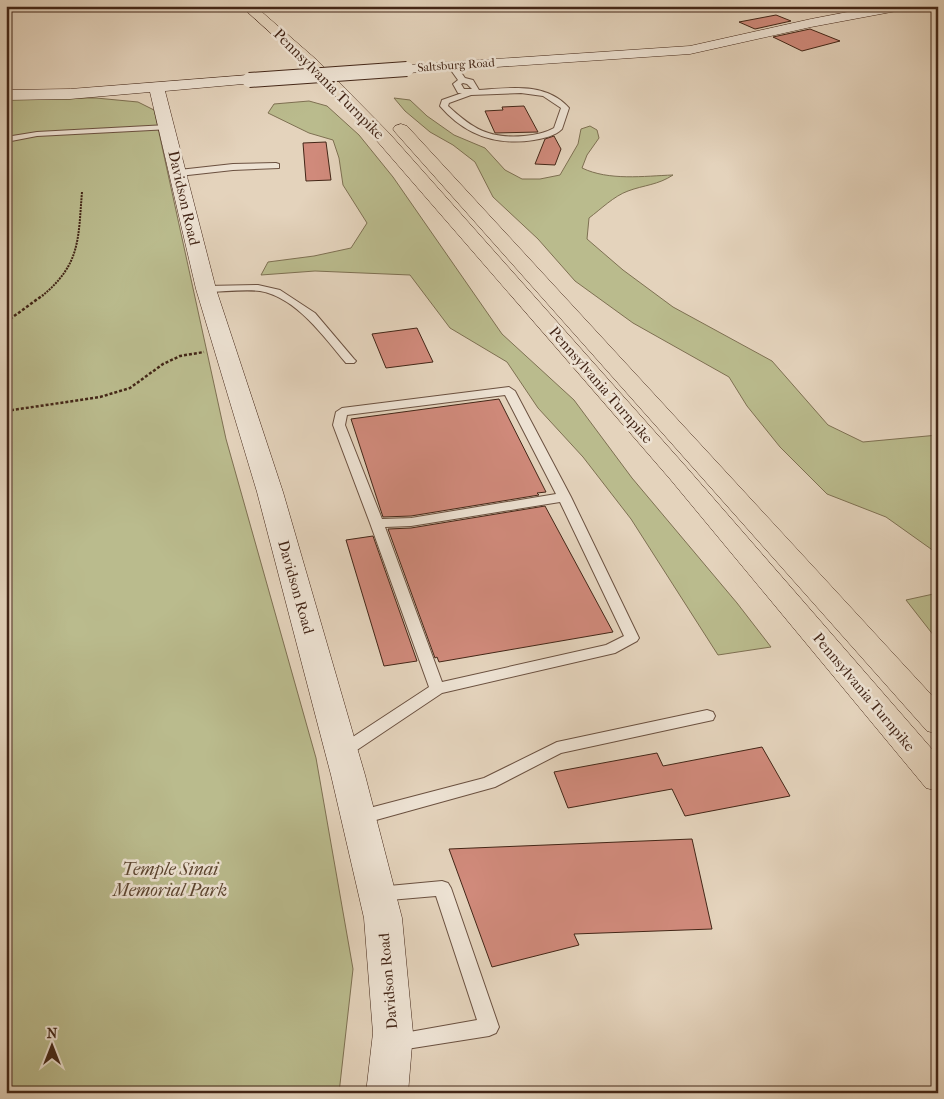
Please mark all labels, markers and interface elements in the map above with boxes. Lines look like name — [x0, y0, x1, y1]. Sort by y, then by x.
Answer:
street label: Pennsylvania Turnpike — [270, 25, 389, 144]
street label: Saltsburg Road — [417, 55, 496, 75]
street label: Davidson Road — [164, 149, 204, 248]
street label: Pennsylvania Turnpike — [545, 323, 657, 448]
street label: Davidson Road — [274, 538, 318, 637]
street label: Pennsylvania Turnpike — [809, 629, 919, 755]
park label: Temple Sinai Memorial Park — [111, 859, 227, 901]
street label: Davidson Road — [375, 931, 401, 1030]
north arrow — [28, 1022, 78, 1072]
text: N — [47, 1025, 58, 1042]

